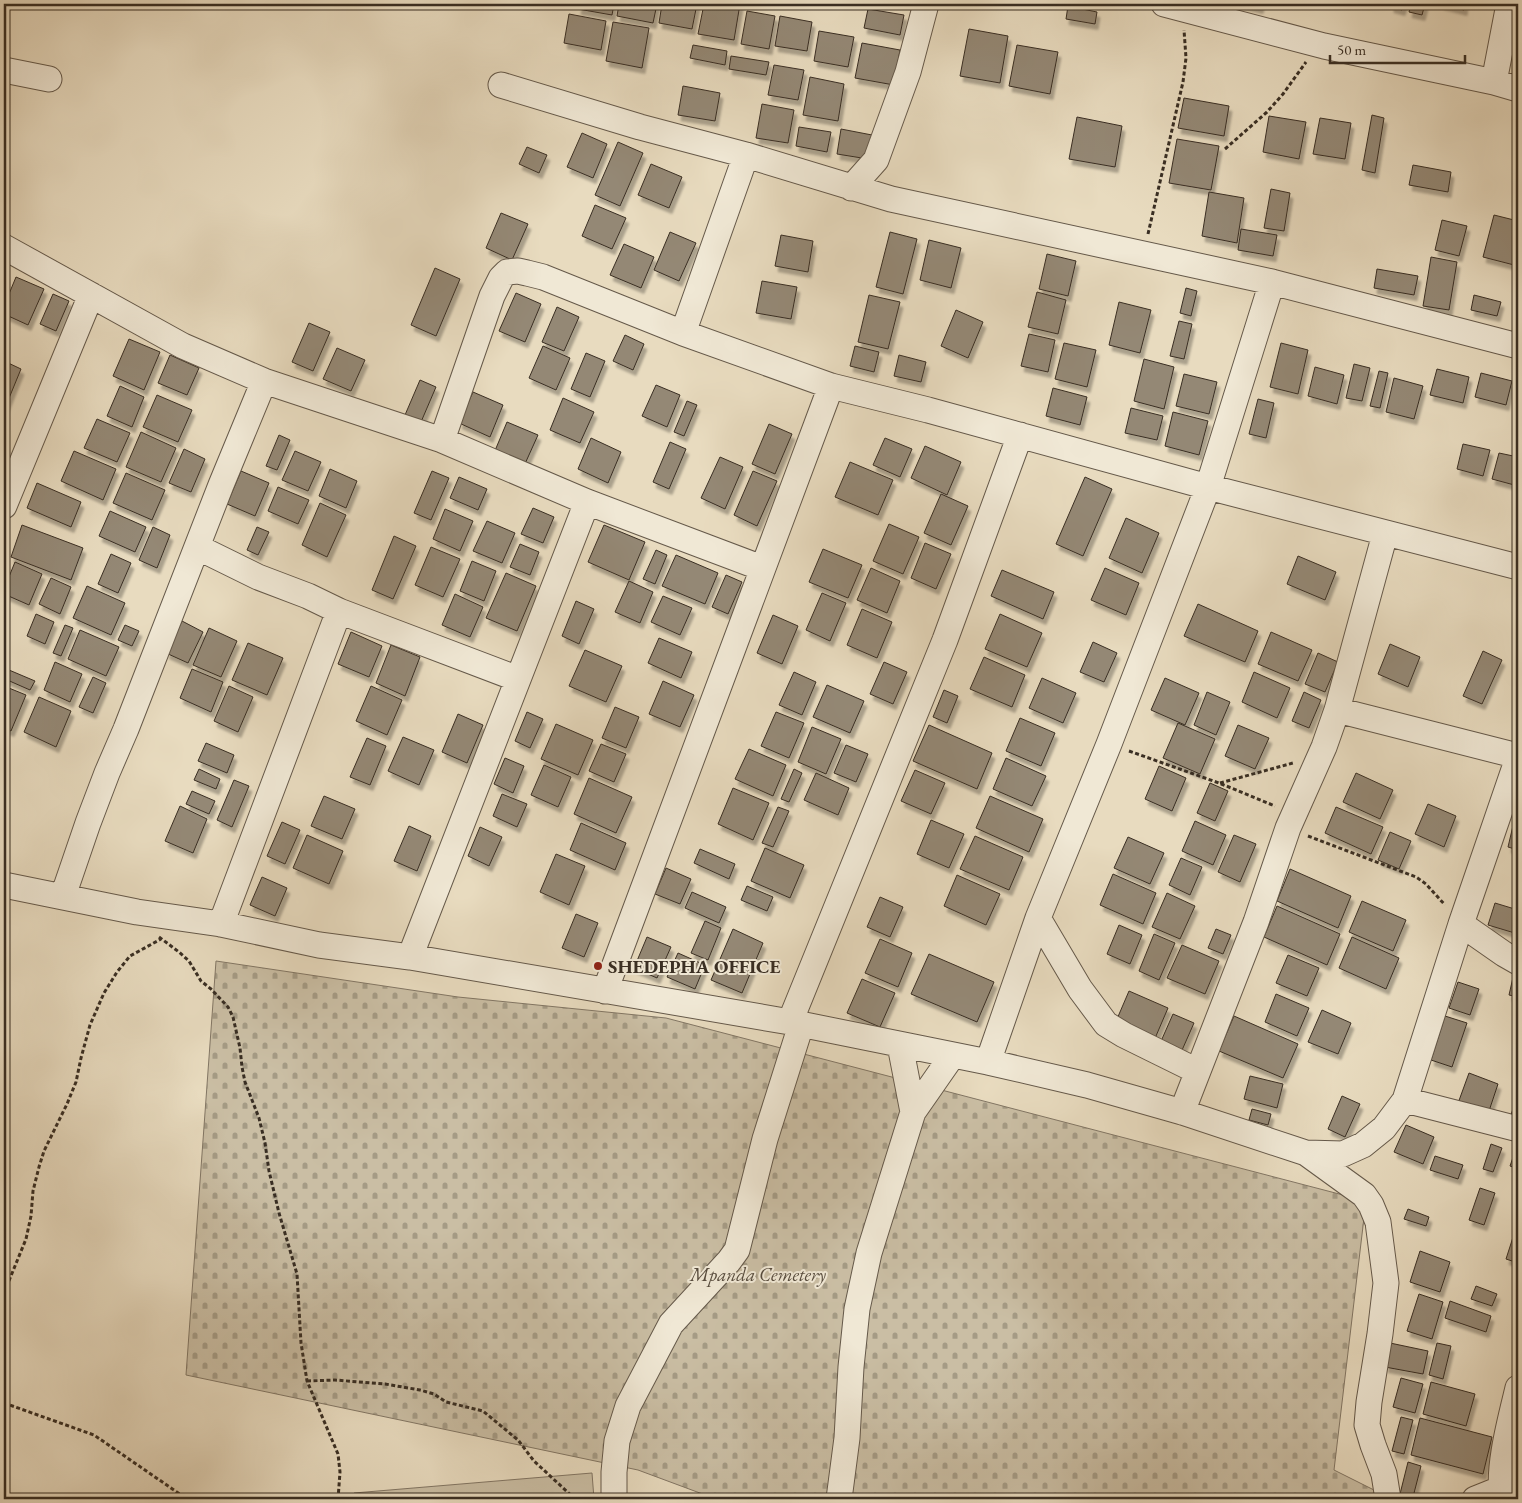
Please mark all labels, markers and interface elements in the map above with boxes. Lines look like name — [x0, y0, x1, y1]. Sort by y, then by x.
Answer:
scale bar — [1330, 32, 1464, 64]
text: 50 m — [1337, 40, 1366, 59]
place label: SHEDEPHA OFFICE — [608, 954, 781, 979]
marker: SHEDEPHA OFFICE — [592, 960, 604, 972]
park label: Mpanda Cemetery — [689, 1262, 826, 1287]

